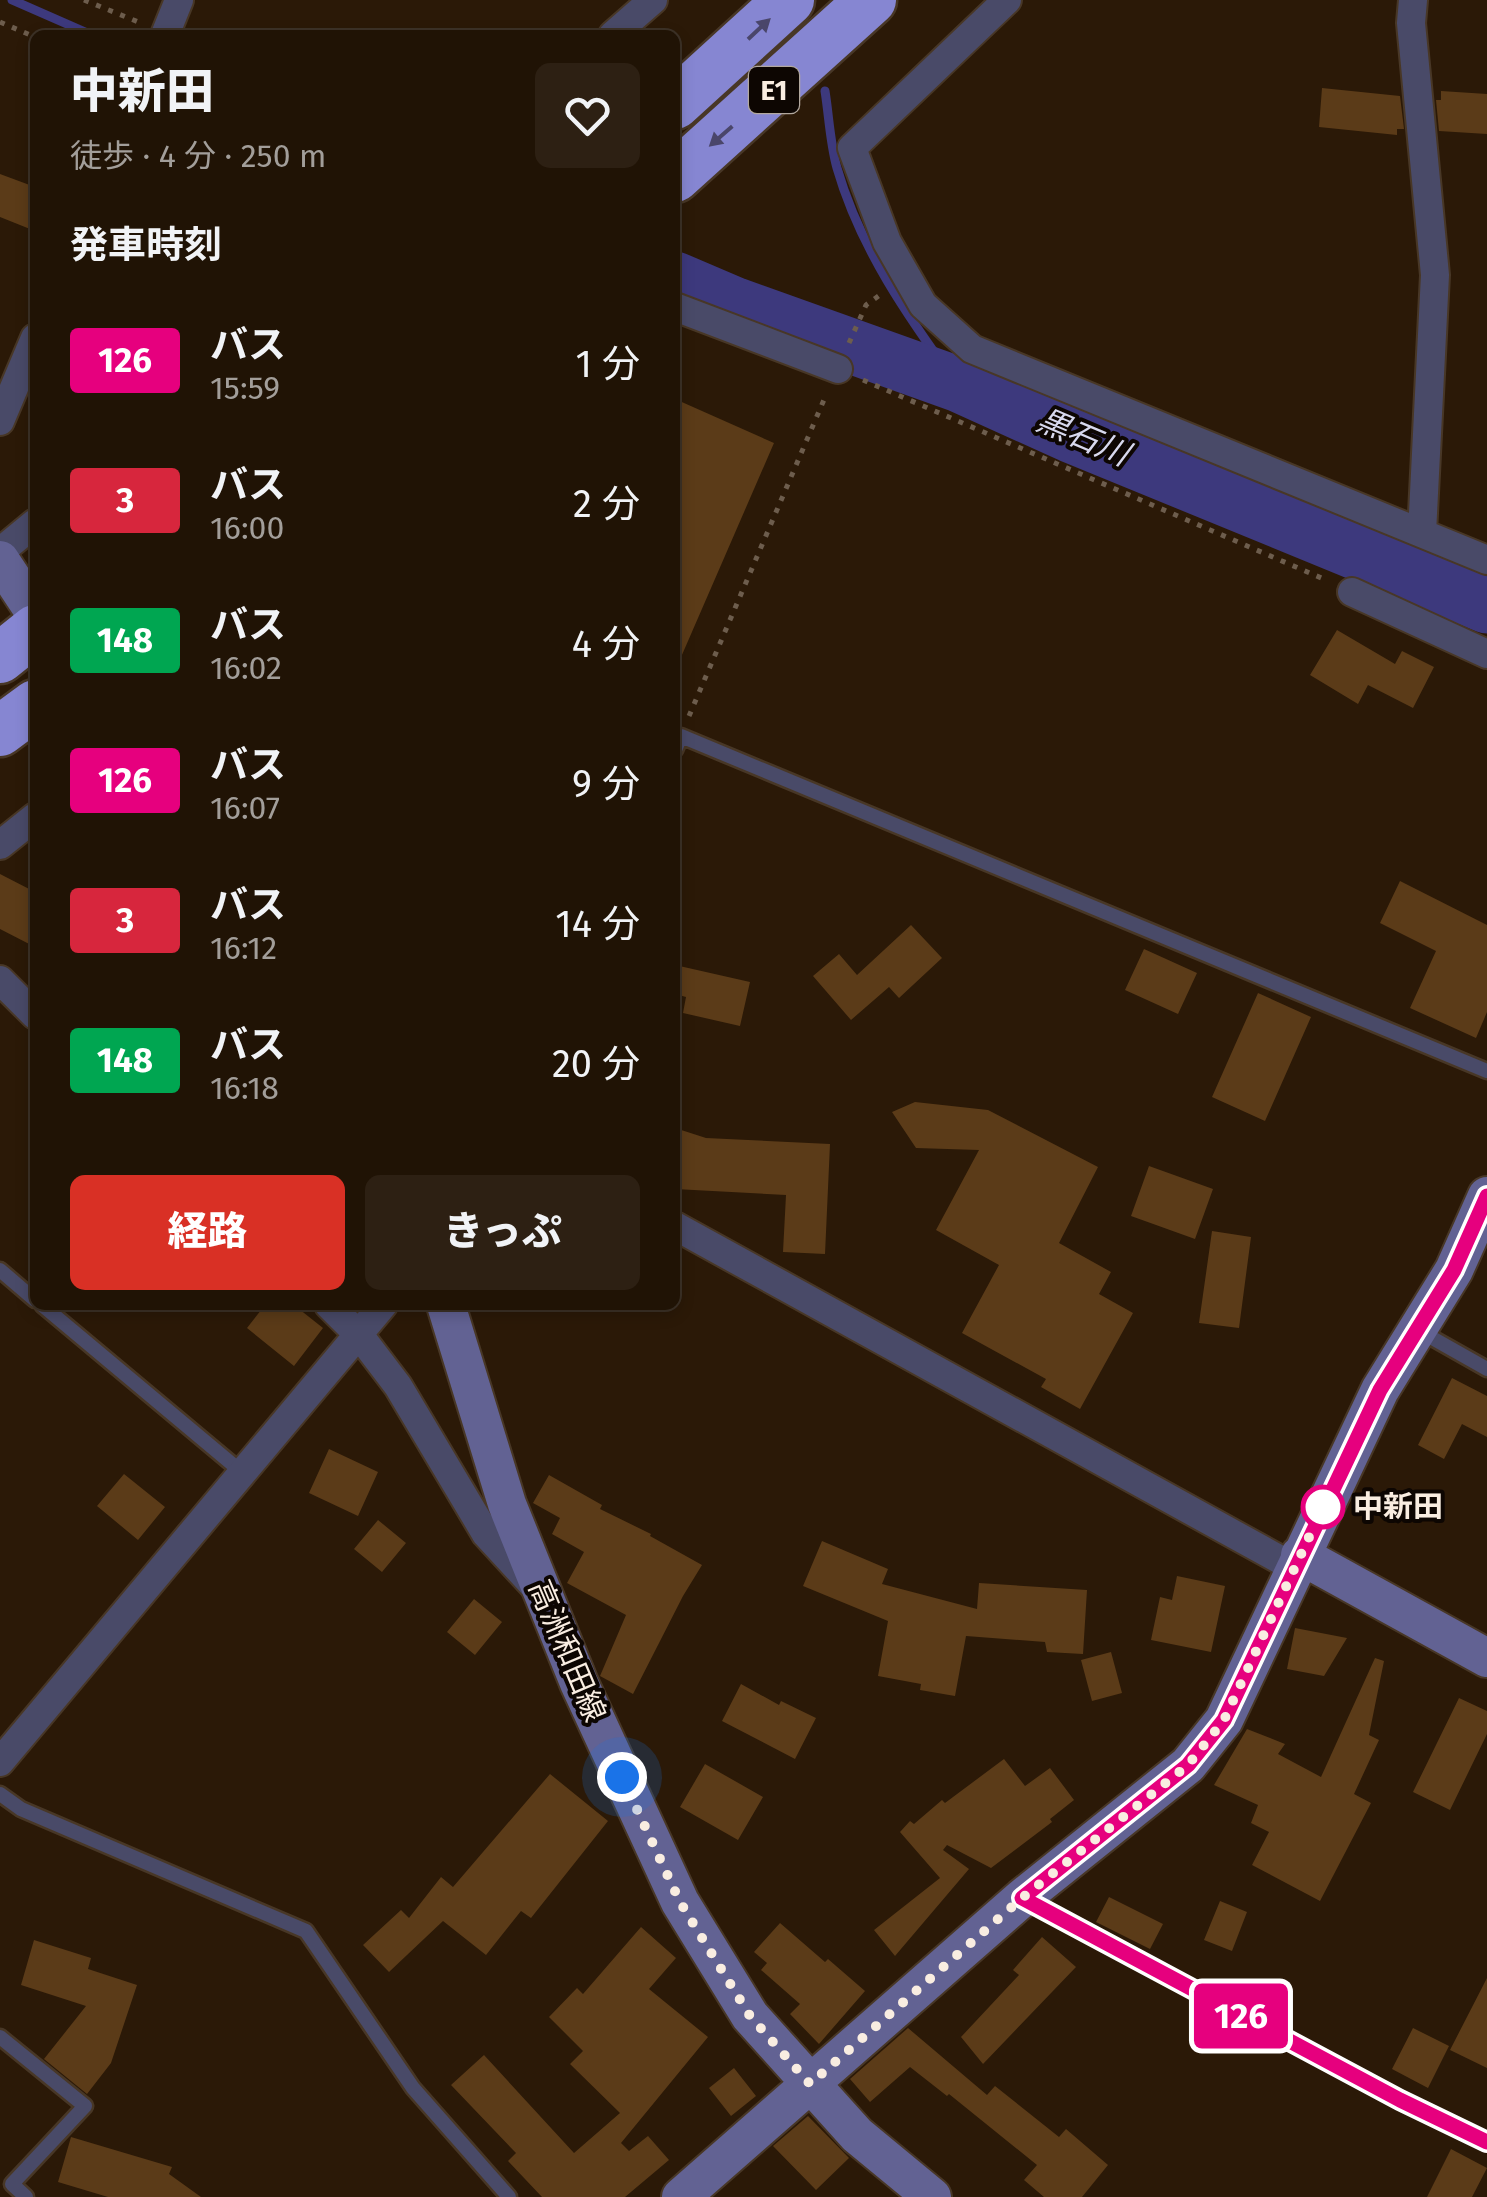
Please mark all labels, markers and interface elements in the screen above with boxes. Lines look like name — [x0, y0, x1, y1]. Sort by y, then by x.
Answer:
one-way arrow — [746, 18, 770, 41]
text: 中新田 — [70, 63, 214, 121]
button: heart — [535, 63, 640, 168]
road number: E1 — [749, 67, 799, 113]
one-way arrow — [709, 125, 734, 147]
text: 徒歩 · 4 分 · 250 m — [70, 137, 326, 175]
text: 発車時刻 — [70, 222, 222, 268]
text: バス — [210, 322, 286, 368]
text: 126 — [98, 339, 152, 381]
text: 1 分 — [575, 341, 640, 387]
text: 15:59 — [210, 369, 280, 407]
water label: 黒石川 — [1031, 401, 1137, 474]
text: バス — [210, 462, 286, 508]
text: 3 — [116, 479, 134, 521]
text: 2 分 — [573, 481, 640, 527]
text: 16:00 — [210, 509, 284, 547]
text: バス — [210, 602, 286, 648]
text: 148 — [97, 619, 153, 661]
text: 4 分 — [572, 621, 640, 667]
text: 16:02 — [210, 649, 282, 687]
text: バス — [210, 742, 286, 788]
text: 126 — [98, 759, 152, 801]
text: 9 分 — [572, 761, 640, 807]
text: 16:07 — [210, 789, 280, 827]
text: バス — [210, 882, 286, 928]
text: 3 — [116, 899, 134, 941]
text: 14 分 — [555, 901, 640, 947]
text: 16:12 — [210, 929, 277, 967]
text: バス — [210, 1022, 286, 1068]
text: 148 — [97, 1039, 153, 1081]
text: 20 分 — [552, 1041, 640, 1087]
text: 16:18 — [210, 1069, 279, 1107]
button: 経路 — [70, 1175, 345, 1290]
button: きっぷ — [365, 1175, 640, 1290]
marker: 中新田 — [1302, 1486, 1344, 1528]
place label: 中新田 — [1353, 1489, 1443, 1525]
street label: 高洲和田線 — [521, 1575, 613, 1727]
your location — [597, 1752, 647, 1802]
line badge: 126 — [1184, 1984, 1298, 2048]
text: 126 — [1214, 1995, 1268, 2037]

